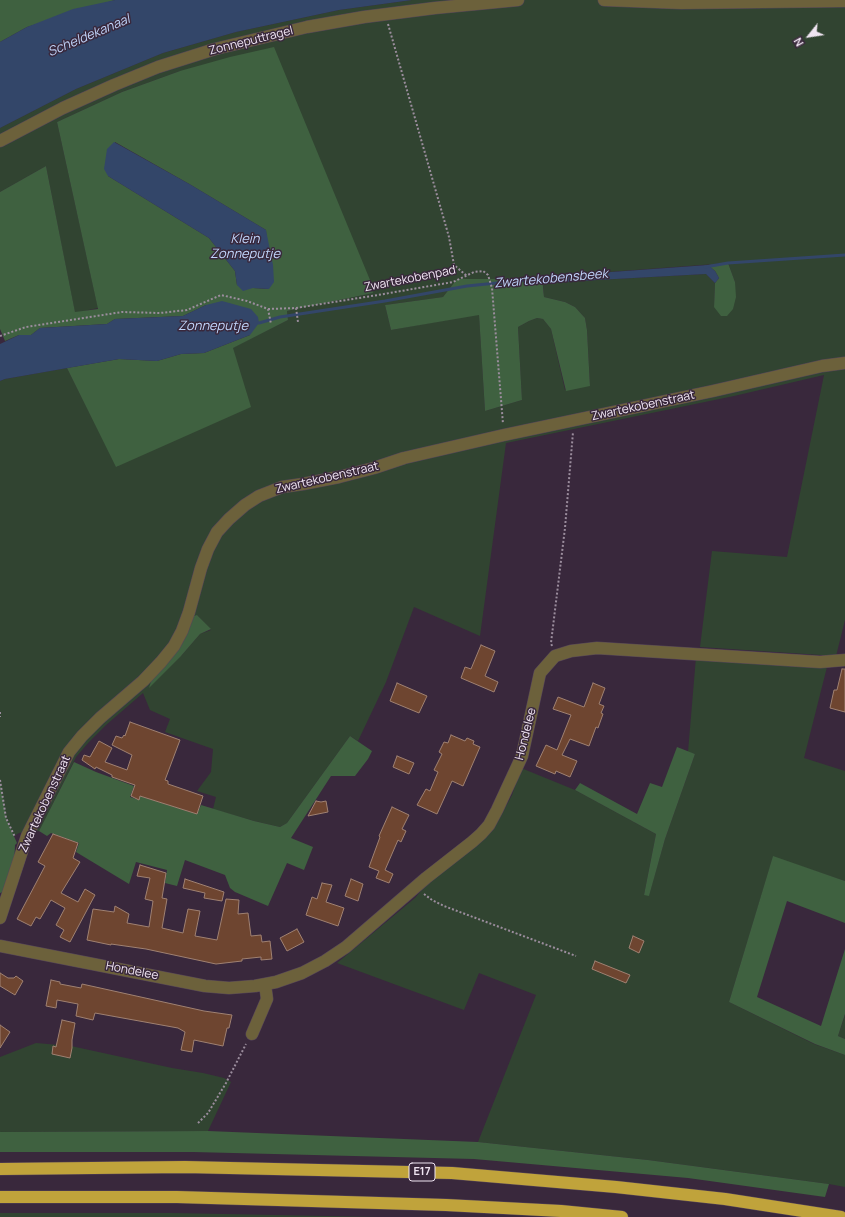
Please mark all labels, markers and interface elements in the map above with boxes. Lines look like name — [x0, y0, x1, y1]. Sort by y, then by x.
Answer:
water label: Scheldekanaal — [46, 12, 132, 60]
north arrow — [789, 16, 829, 56]
street label: Zonneputtragel — [207, 24, 295, 58]
text: N — [790, 35, 807, 49]
water label: Klein Zonneputje — [210, 231, 280, 262]
street label: Zwartekobenpad — [363, 263, 457, 295]
water label: Zwartekobensbeek — [493, 266, 609, 292]
water label: Zonneputje — [178, 318, 248, 334]
street label: Zwartekobenstraat — [590, 388, 696, 424]
street label: Zwartekobenstraat — [274, 459, 380, 497]
street label: Hondelee — [513, 706, 539, 762]
street label: Zwartekobenstraat — [16, 753, 74, 855]
street label: Hondelee — [104, 959, 160, 983]
road number: E17 — [409, 1163, 435, 1181]

